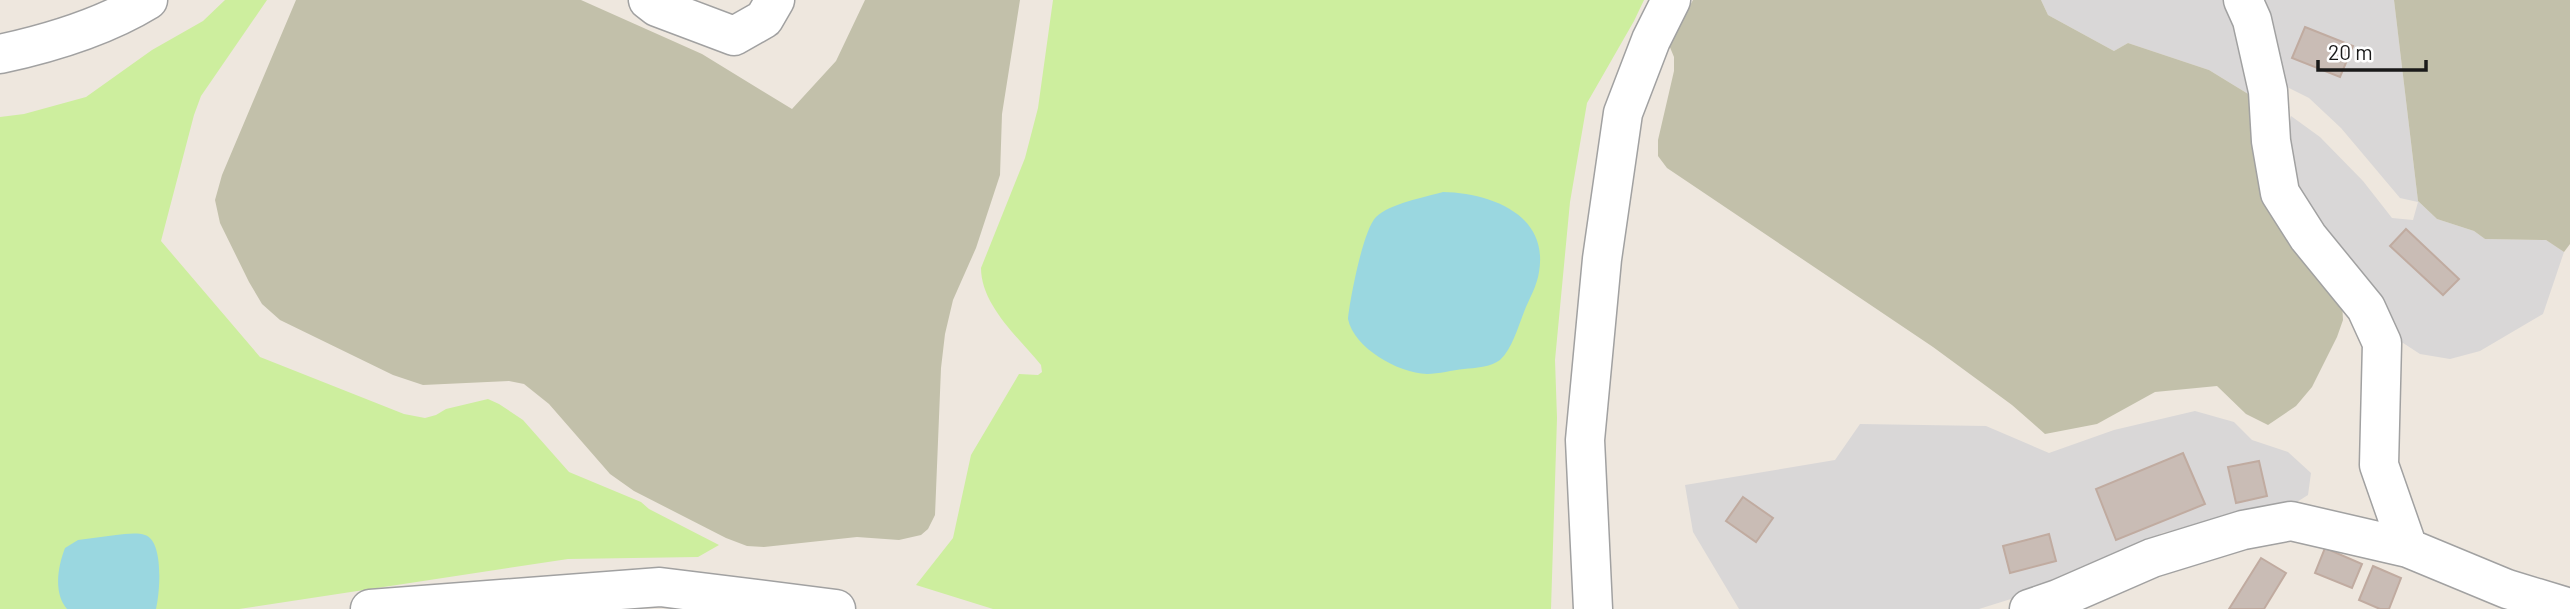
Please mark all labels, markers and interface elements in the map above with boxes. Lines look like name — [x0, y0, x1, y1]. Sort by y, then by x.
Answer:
scale bar — [2318, 28, 2426, 72]
text: 20 m — [2328, 39, 2373, 64]

